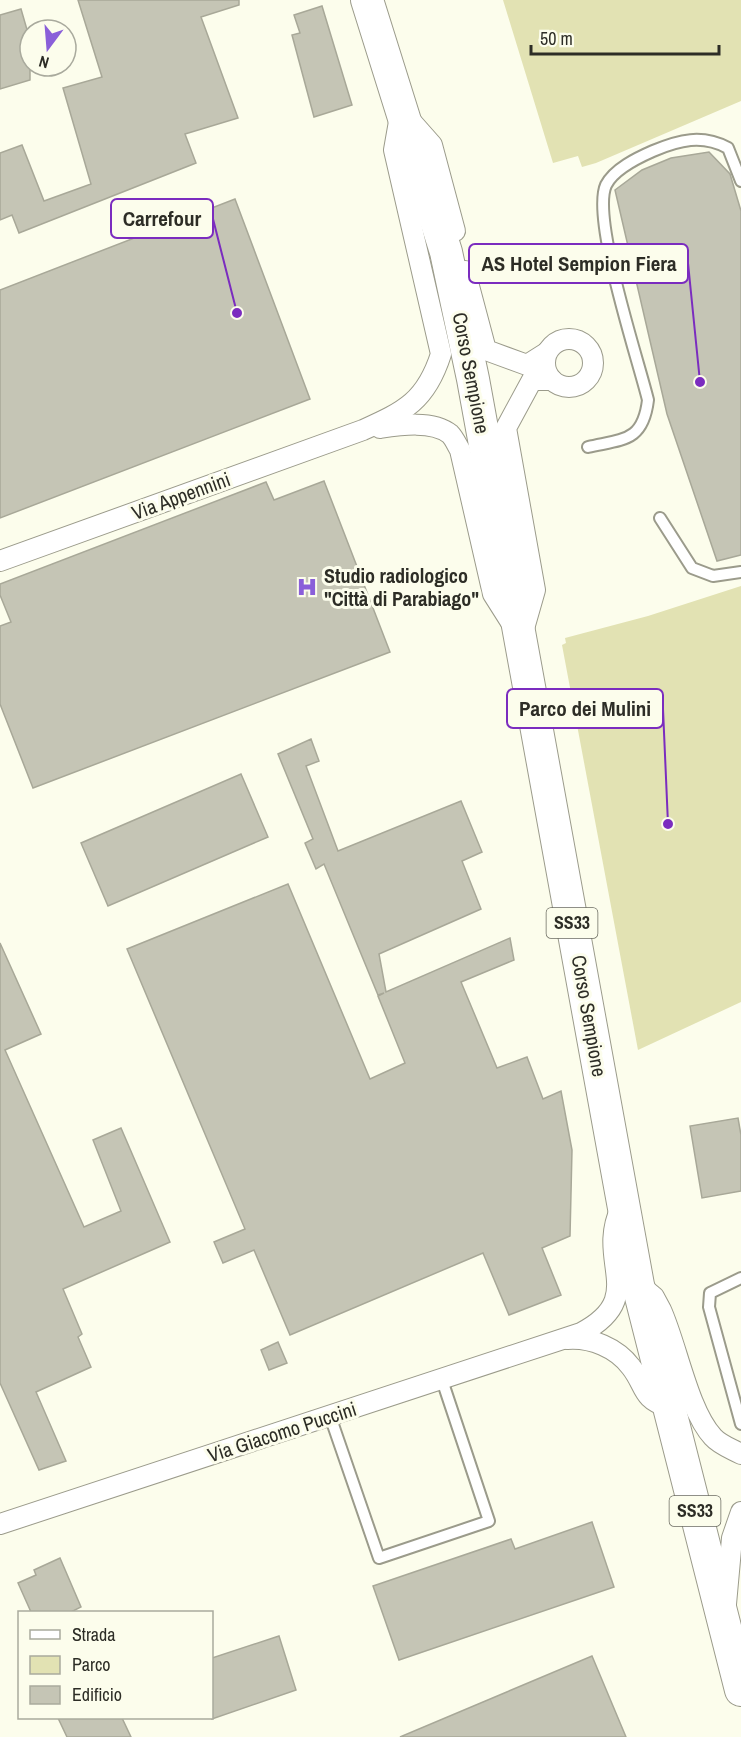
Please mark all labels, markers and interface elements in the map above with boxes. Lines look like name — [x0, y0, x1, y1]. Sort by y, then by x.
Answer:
north arrow — [18, 18, 78, 78]
scale bar — [531, 18, 718, 56]
text: 50 m — [540, 26, 573, 51]
text: N — [36, 51, 51, 74]
callout: Carrefour — [111, 199, 213, 238]
text: Carrefour — [123, 204, 202, 233]
callout: AS Hotel Sempion Fiera — [469, 244, 688, 283]
text: AS Hotel Sempion Fiera — [481, 249, 677, 278]
street label: Corso Sempione — [446, 310, 496, 436]
street label: Via Appennini — [128, 465, 234, 526]
place label: Studio radiologico "Città di Parabiago" — [324, 562, 479, 612]
hospital icon: Studio radiologico "Città di Parabiago" — [295, 575, 319, 599]
callout: Parco dei Mulini — [507, 689, 663, 728]
text: Parco dei Mulini — [519, 694, 651, 723]
road number: SS33 — [546, 908, 598, 938]
street label: Corso Sempione — [566, 953, 613, 1079]
street label: Via Giacomo Puccini — [204, 1395, 360, 1468]
road number: SS33 — [670, 1496, 720, 1526]
legend — [18, 1611, 213, 1719]
text: Strada — [72, 1622, 116, 1647]
text: Parco — [72, 1652, 111, 1677]
text: Edificio — [72, 1682, 122, 1707]

